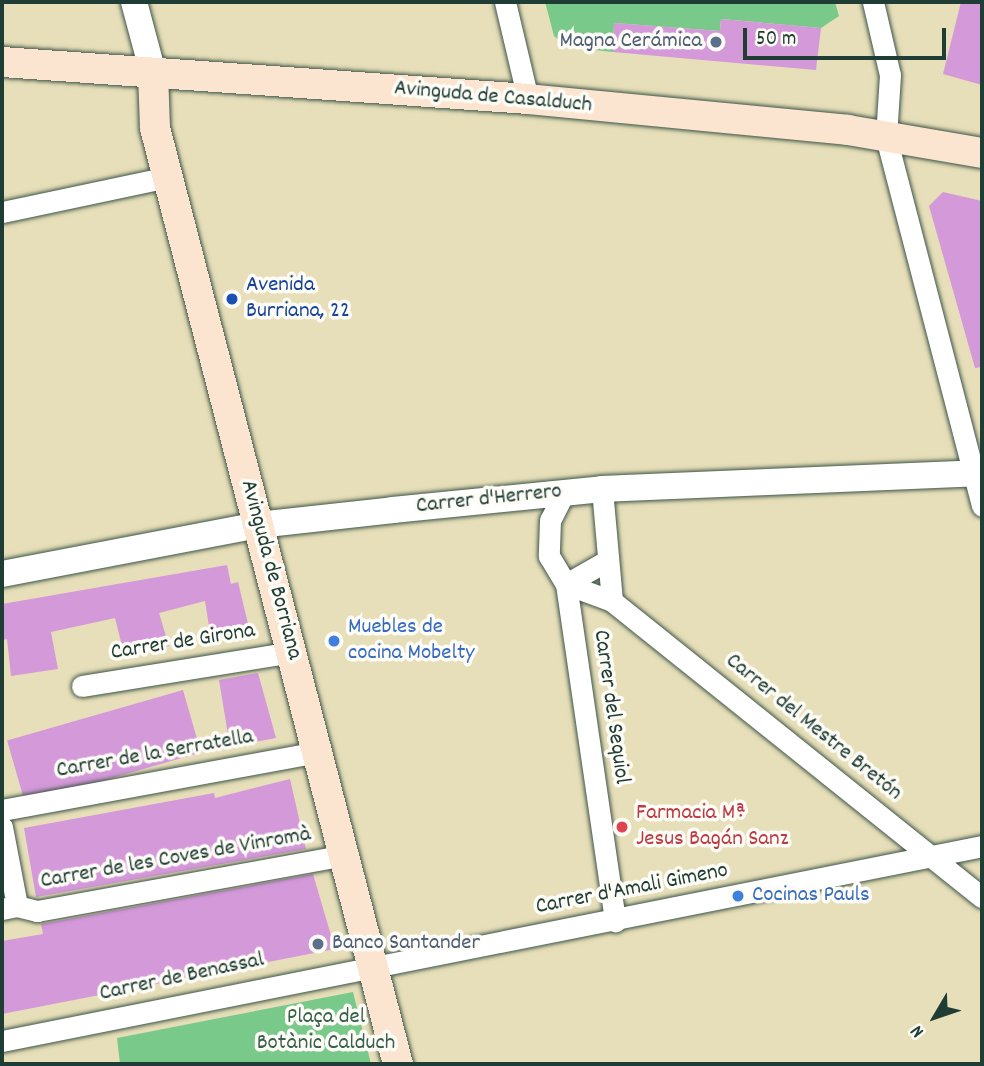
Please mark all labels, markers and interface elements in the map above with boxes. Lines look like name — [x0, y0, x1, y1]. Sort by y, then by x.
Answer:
scale bar — [746, 14, 949, 58]
text: 50 m — [756, 25, 796, 55]
place label: Magna Cerámica — [559, 28, 702, 56]
marker: Magna Cerámica — [708, 34, 724, 50]
street label: Avinguda de Casalduch — [393, 76, 593, 120]
place label: Avenida Burriana, 22 — [246, 272, 350, 326]
marker: Avenida Burriana, 22 — [224, 291, 240, 307]
street label: Avinguda de Borriana — [233, 477, 307, 663]
street label: Carrer d'Herrero — [415, 479, 563, 521]
place label: Muebles de cocina Mobelty — [348, 614, 475, 668]
street label: Carrer de Girona — [109, 618, 257, 668]
street label: Carrer del Sequiol — [586, 628, 634, 786]
marker: Muebles de cocina Mobelty — [326, 633, 342, 649]
street label: Carrer del Mestre Bretón — [719, 648, 907, 808]
street label: Carrer de la Serratella — [54, 724, 256, 786]
place label: Farmacia Mª Jesus Bagán Sanz — [636, 800, 788, 854]
marker: Farmacia Mª Jesus Bagán Sanz — [614, 819, 630, 835]
street label: Carrer de les Coves de Vinromà — [39, 822, 313, 896]
street label: Carrer d'Amali Gimeno — [534, 858, 730, 922]
place label: Cocinas Pauls — [752, 882, 870, 910]
marker: Cocinas Pauls — [730, 888, 746, 904]
place label: Banco Santander — [332, 930, 480, 958]
marker: Banco Santander — [310, 936, 326, 952]
street label: Carrer de Benassal — [97, 947, 267, 1009]
north arrow — [900, 982, 970, 1052]
park label: Plaça del Botànic Calduch — [257, 1004, 395, 1058]
text: N — [905, 1018, 932, 1043]

